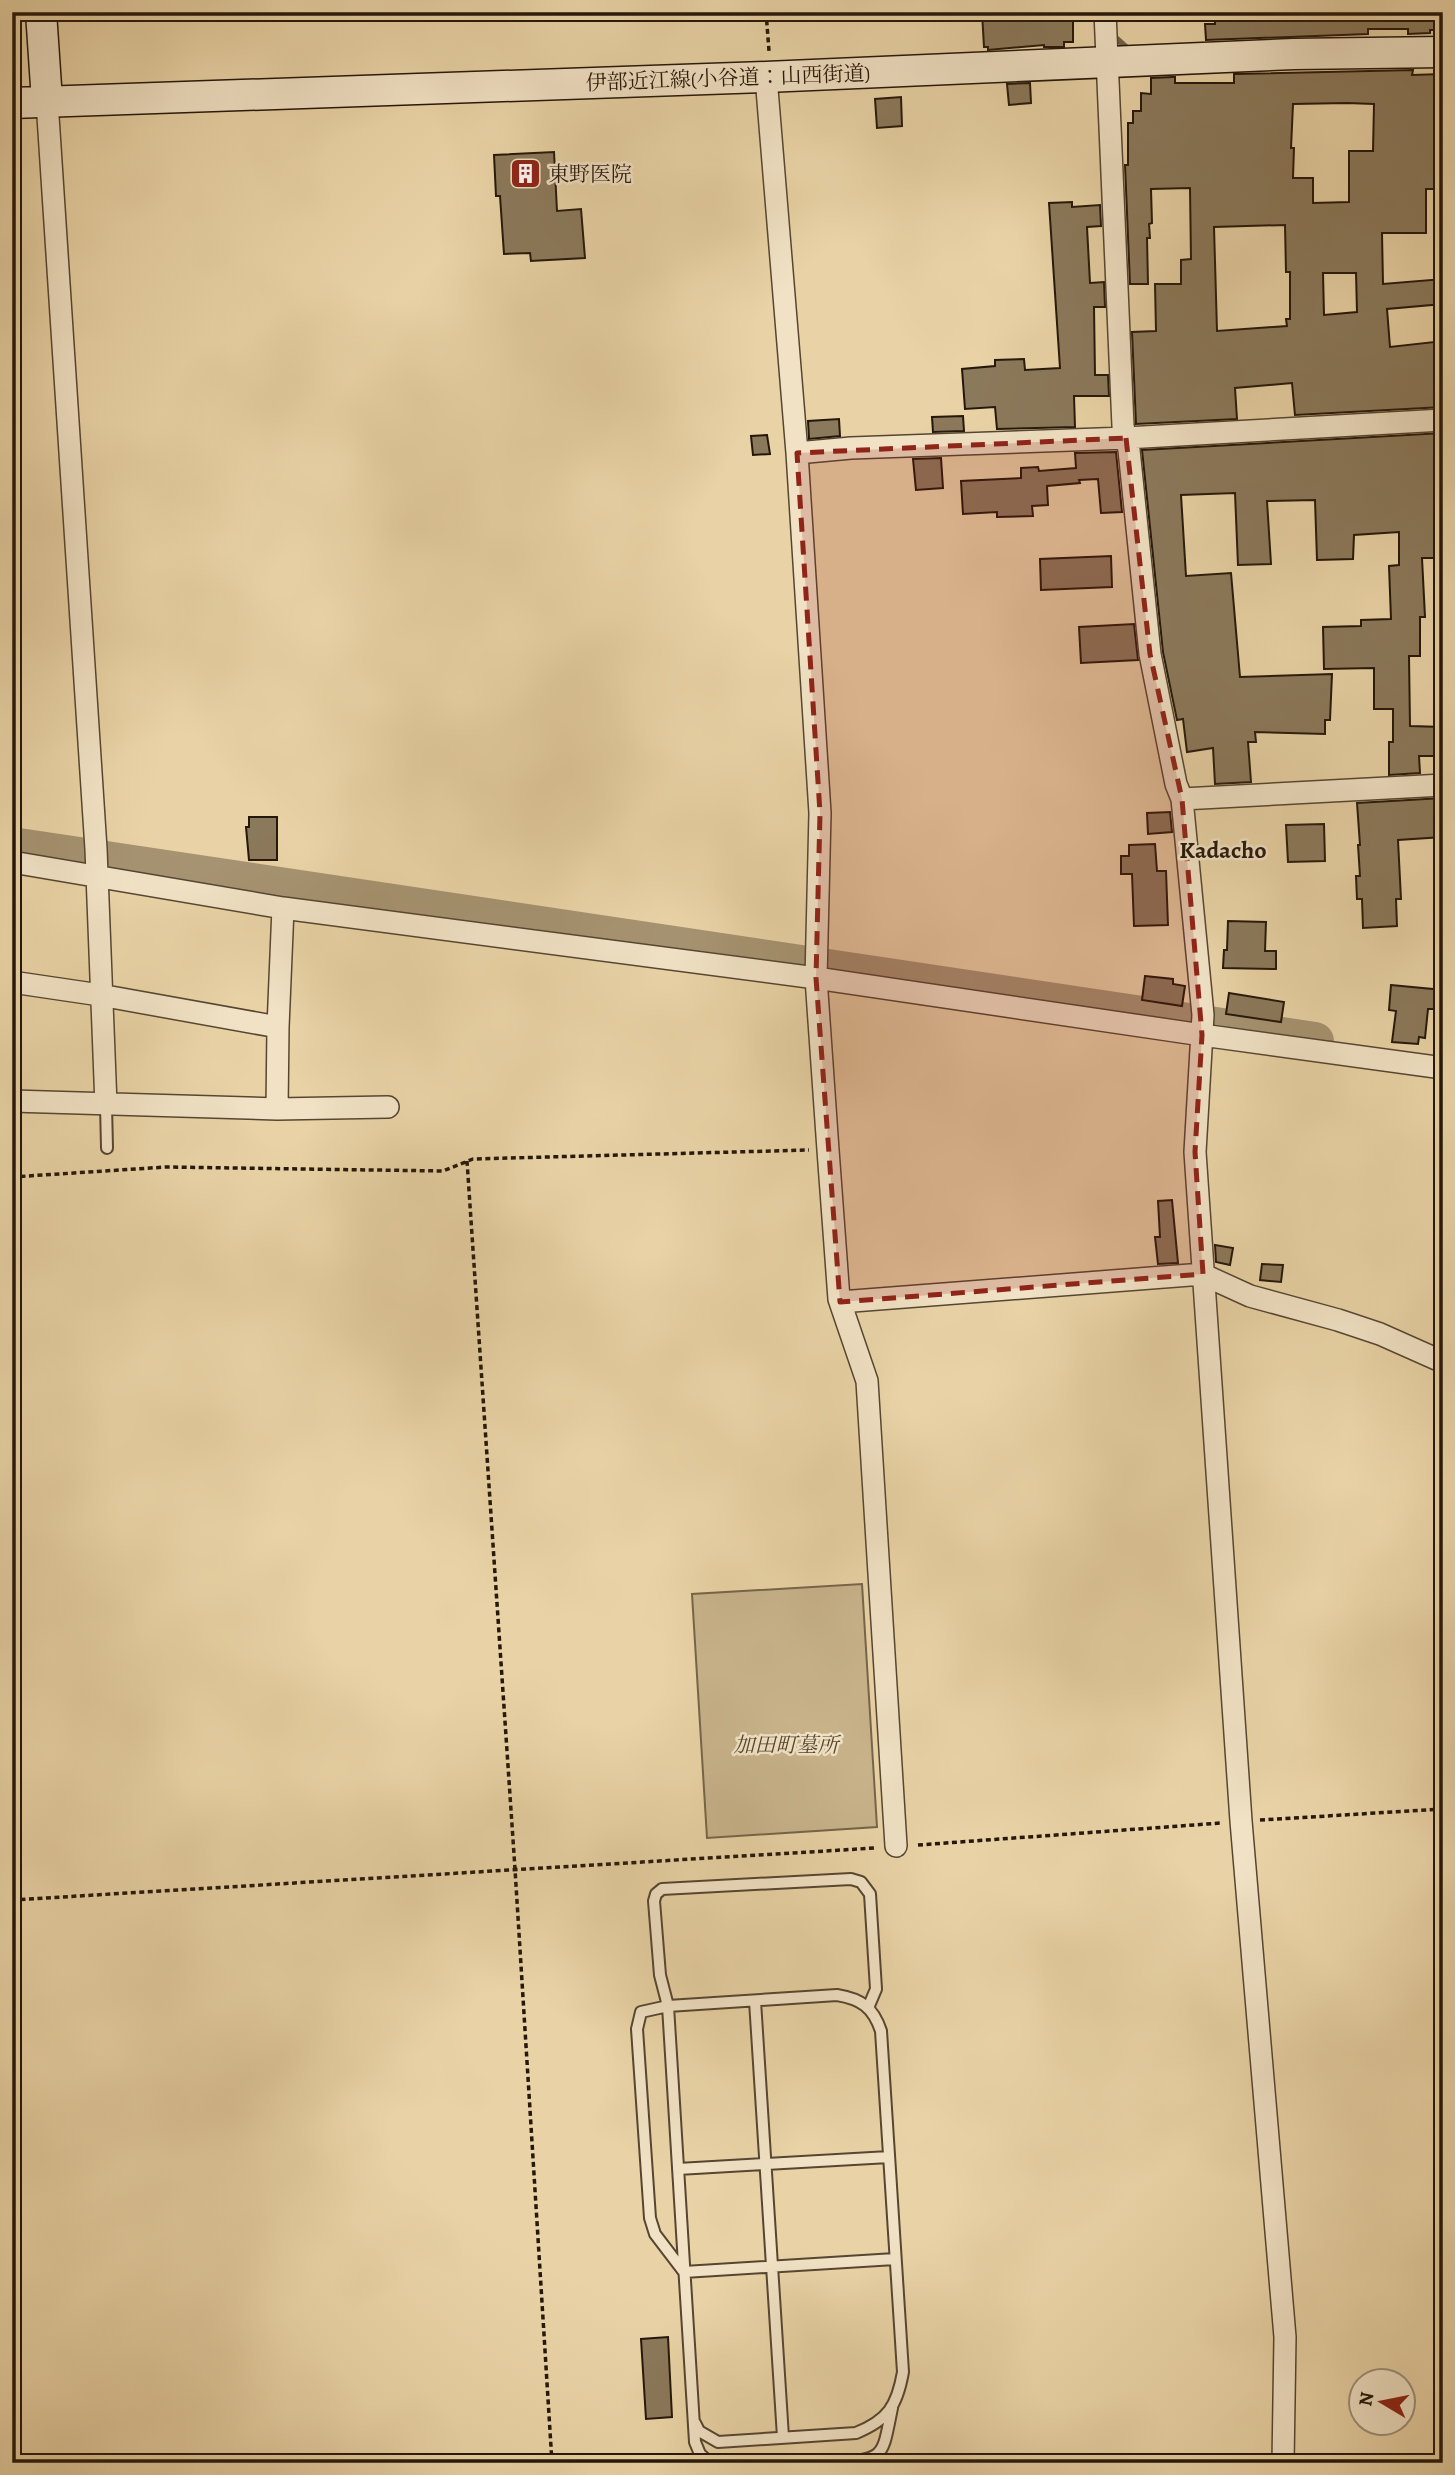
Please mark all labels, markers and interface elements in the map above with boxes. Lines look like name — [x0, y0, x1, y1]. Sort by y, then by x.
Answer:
street label: 伊部近江線(小谷道：山西街道) — [585, 59, 871, 97]
building icon: 東野医院 — [508, 157, 542, 191]
place label: 東野医院 — [548, 160, 632, 188]
district label: Kadacho — [1179, 834, 1267, 866]
park label: 加田町墓所 — [734, 1731, 841, 1759]
north arrow — [1346, 2366, 1416, 2436]
text: N — [1352, 2390, 1380, 2408]

